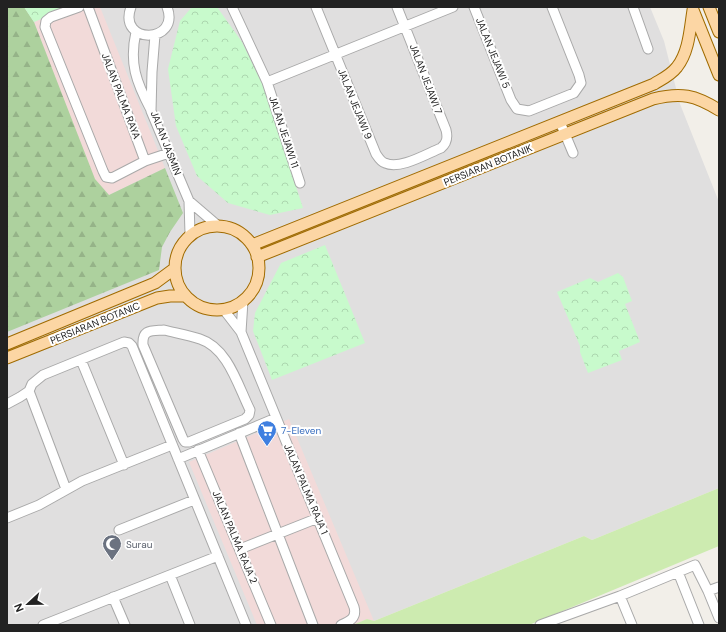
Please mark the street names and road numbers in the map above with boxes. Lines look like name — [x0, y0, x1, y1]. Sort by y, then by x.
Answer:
street label: JALAN JEJAWI 5 — [473, 16, 513, 90]
street label: JALAN JEJAWI 7 — [407, 42, 445, 116]
street label: JALAN PALMA RAYA — [99, 51, 143, 141]
street label: JALAN JEJAWI 9 — [335, 67, 375, 141]
street label: JALAN JEJAWI 11 — [266, 94, 302, 170]
street label: JALAN JASMIN — [148, 109, 184, 177]
street label: PERSIARAN BOTANIK — [442, 141, 534, 189]
street label: PERSIARAN BOTANIC — [48, 299, 142, 347]
street label: JALAN PALMA RAJA 1 — [281, 442, 331, 536]
street label: JALAN PALMA RAJA 2 — [210, 489, 261, 586]

